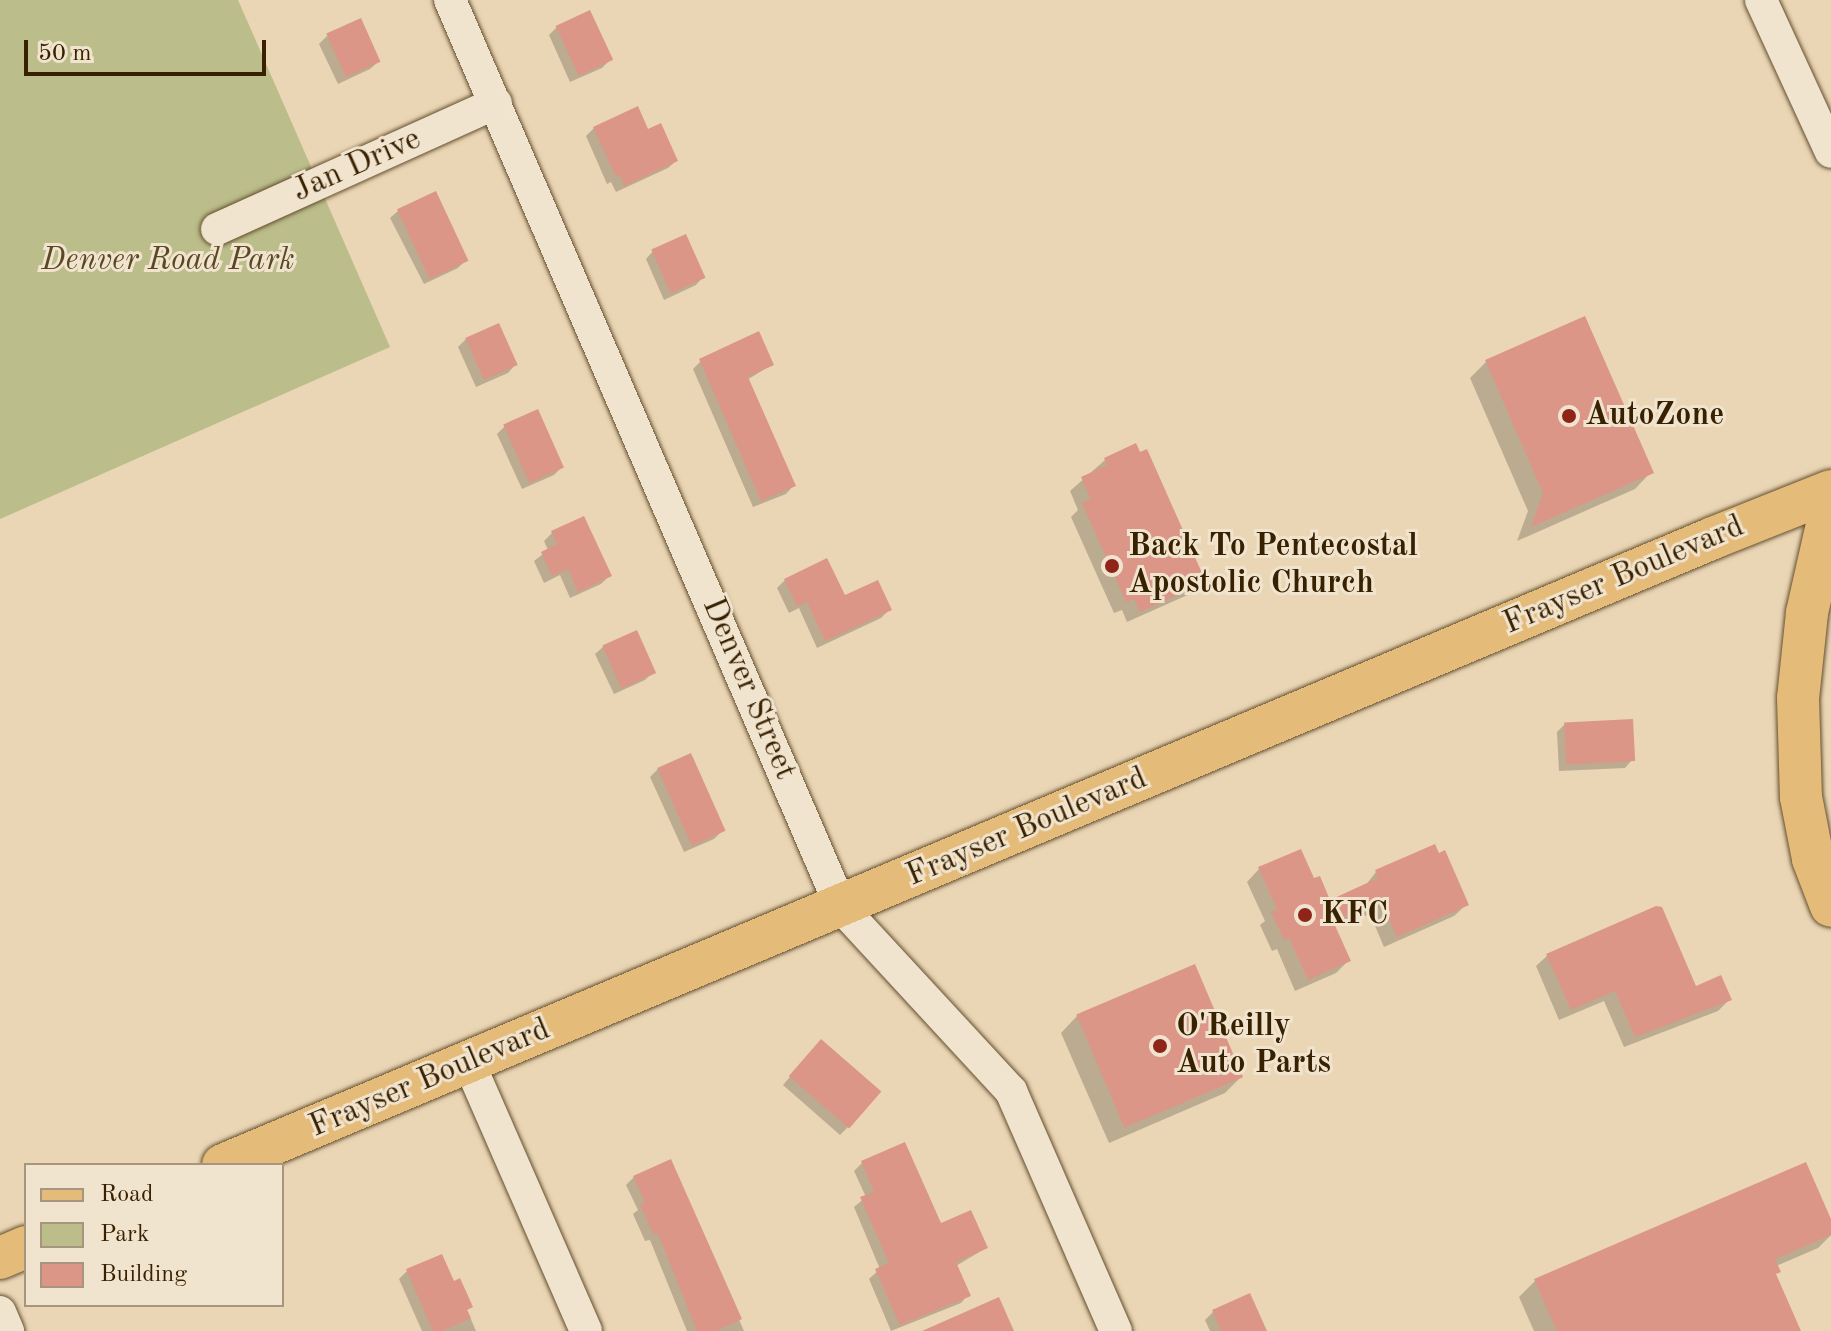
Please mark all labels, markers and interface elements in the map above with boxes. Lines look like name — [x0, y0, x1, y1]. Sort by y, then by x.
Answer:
scale bar — [28, 24, 270, 74]
text: 50 m — [38, 42, 92, 66]
street label: Jan Drive — [287, 121, 427, 211]
park label: Denver Road Park — [41, 242, 295, 280]
place label: AutoZone — [1585, 397, 1724, 435]
marker: AutoZone — [1560, 407, 1578, 425]
street label: Frayser Boulevard — [1498, 508, 1750, 644]
place label: Back To Pentecostal Apostolic Church — [1128, 529, 1418, 604]
marker: Back To Pentecostal Apostolic Church — [1103, 557, 1121, 575]
street label: Denver Street — [692, 592, 804, 786]
street label: Frayser Boulevard — [901, 760, 1153, 896]
place label: KFC — [1321, 896, 1388, 934]
marker: KFC — [1296, 906, 1314, 924]
place label: O'Reilly Auto Parts — [1176, 1009, 1331, 1084]
street label: Frayser Boulevard — [304, 1011, 556, 1147]
marker: O'Reilly Auto Parts — [1151, 1037, 1169, 1055]
legend — [24, 1163, 284, 1307]
text: Road — [100, 1183, 153, 1207]
text: Park — [100, 1223, 149, 1247]
text: Building — [100, 1263, 187, 1287]

